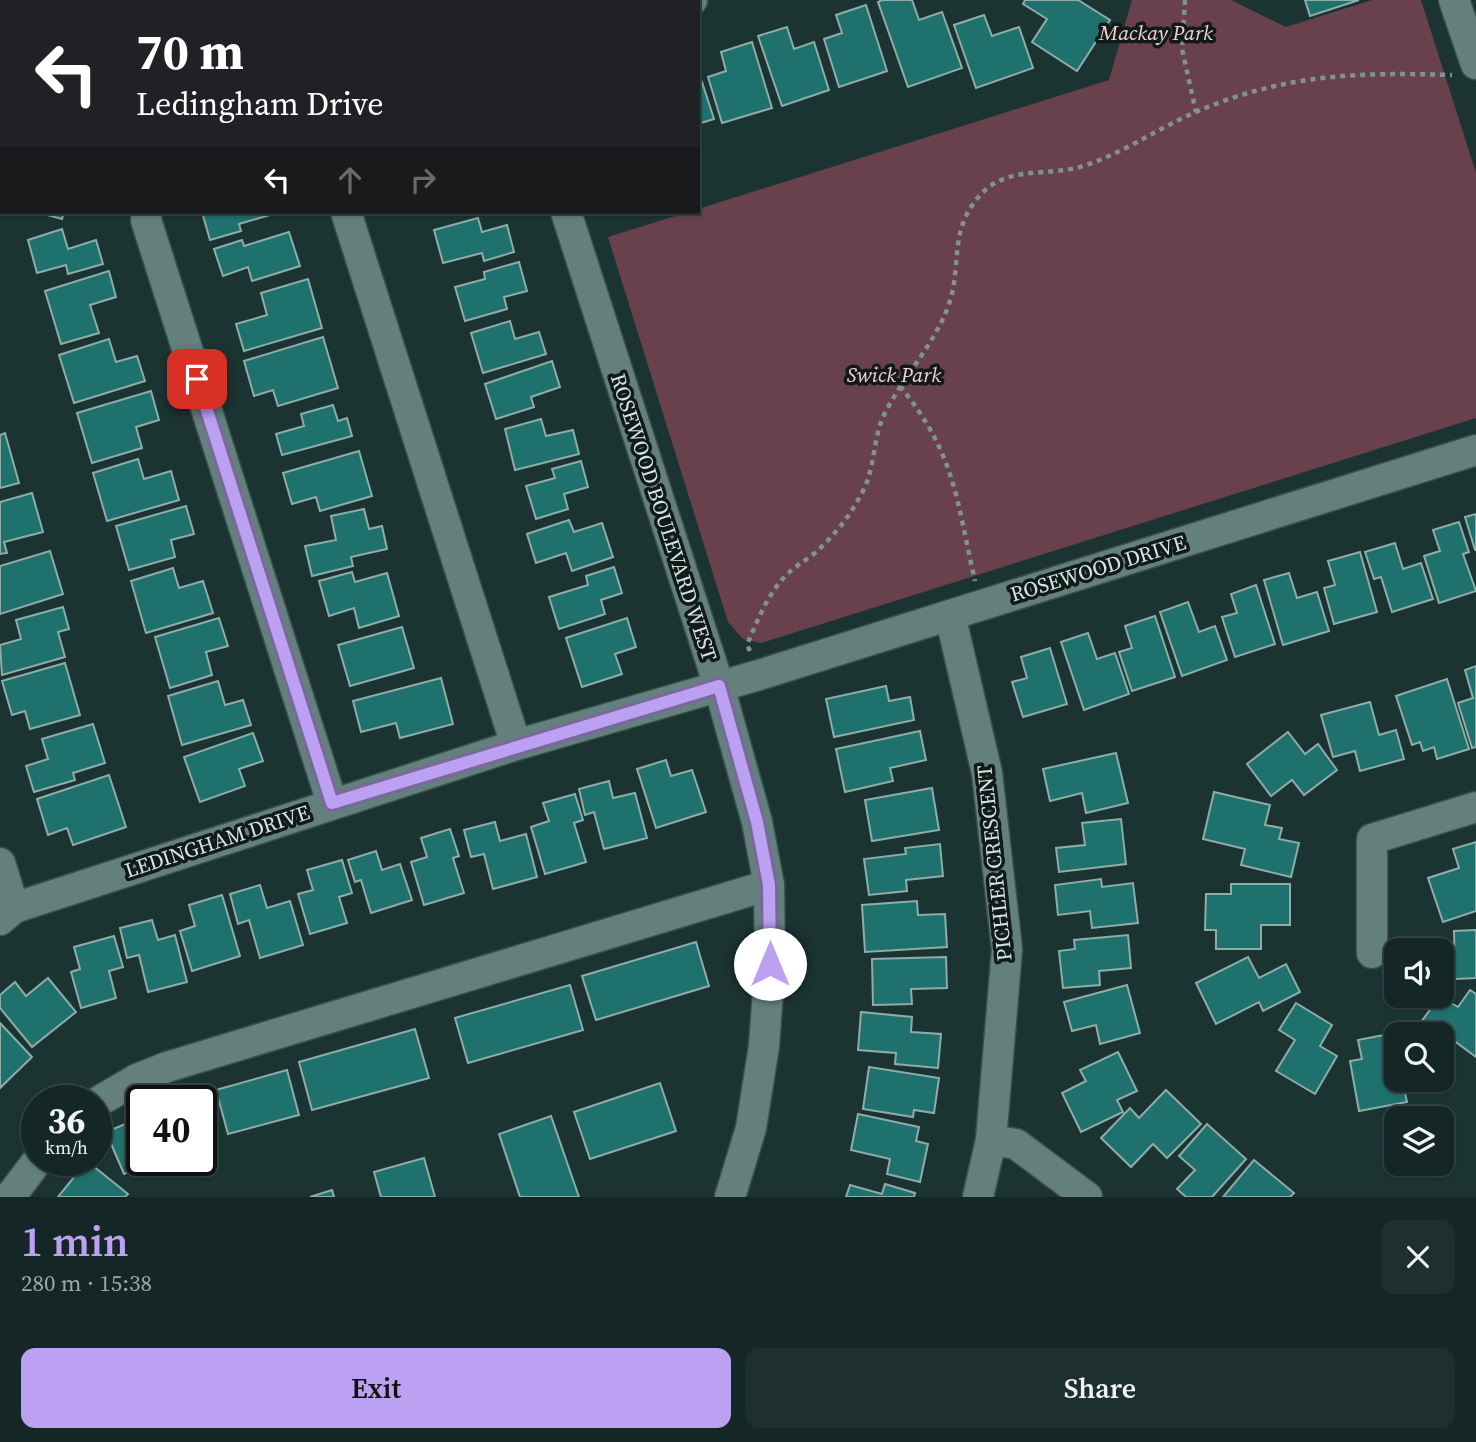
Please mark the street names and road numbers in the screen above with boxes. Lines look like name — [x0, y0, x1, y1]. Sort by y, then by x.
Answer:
street label: ROSEWOOD BOULEVARD WEST — [604, 370, 724, 665]
street label: ROSEWOOD DRIVE — [1007, 528, 1189, 608]
street label: PICHLER CRESCENT — [969, 763, 1019, 962]
street label: LEDINGHAM DRIVE — [121, 797, 313, 885]

